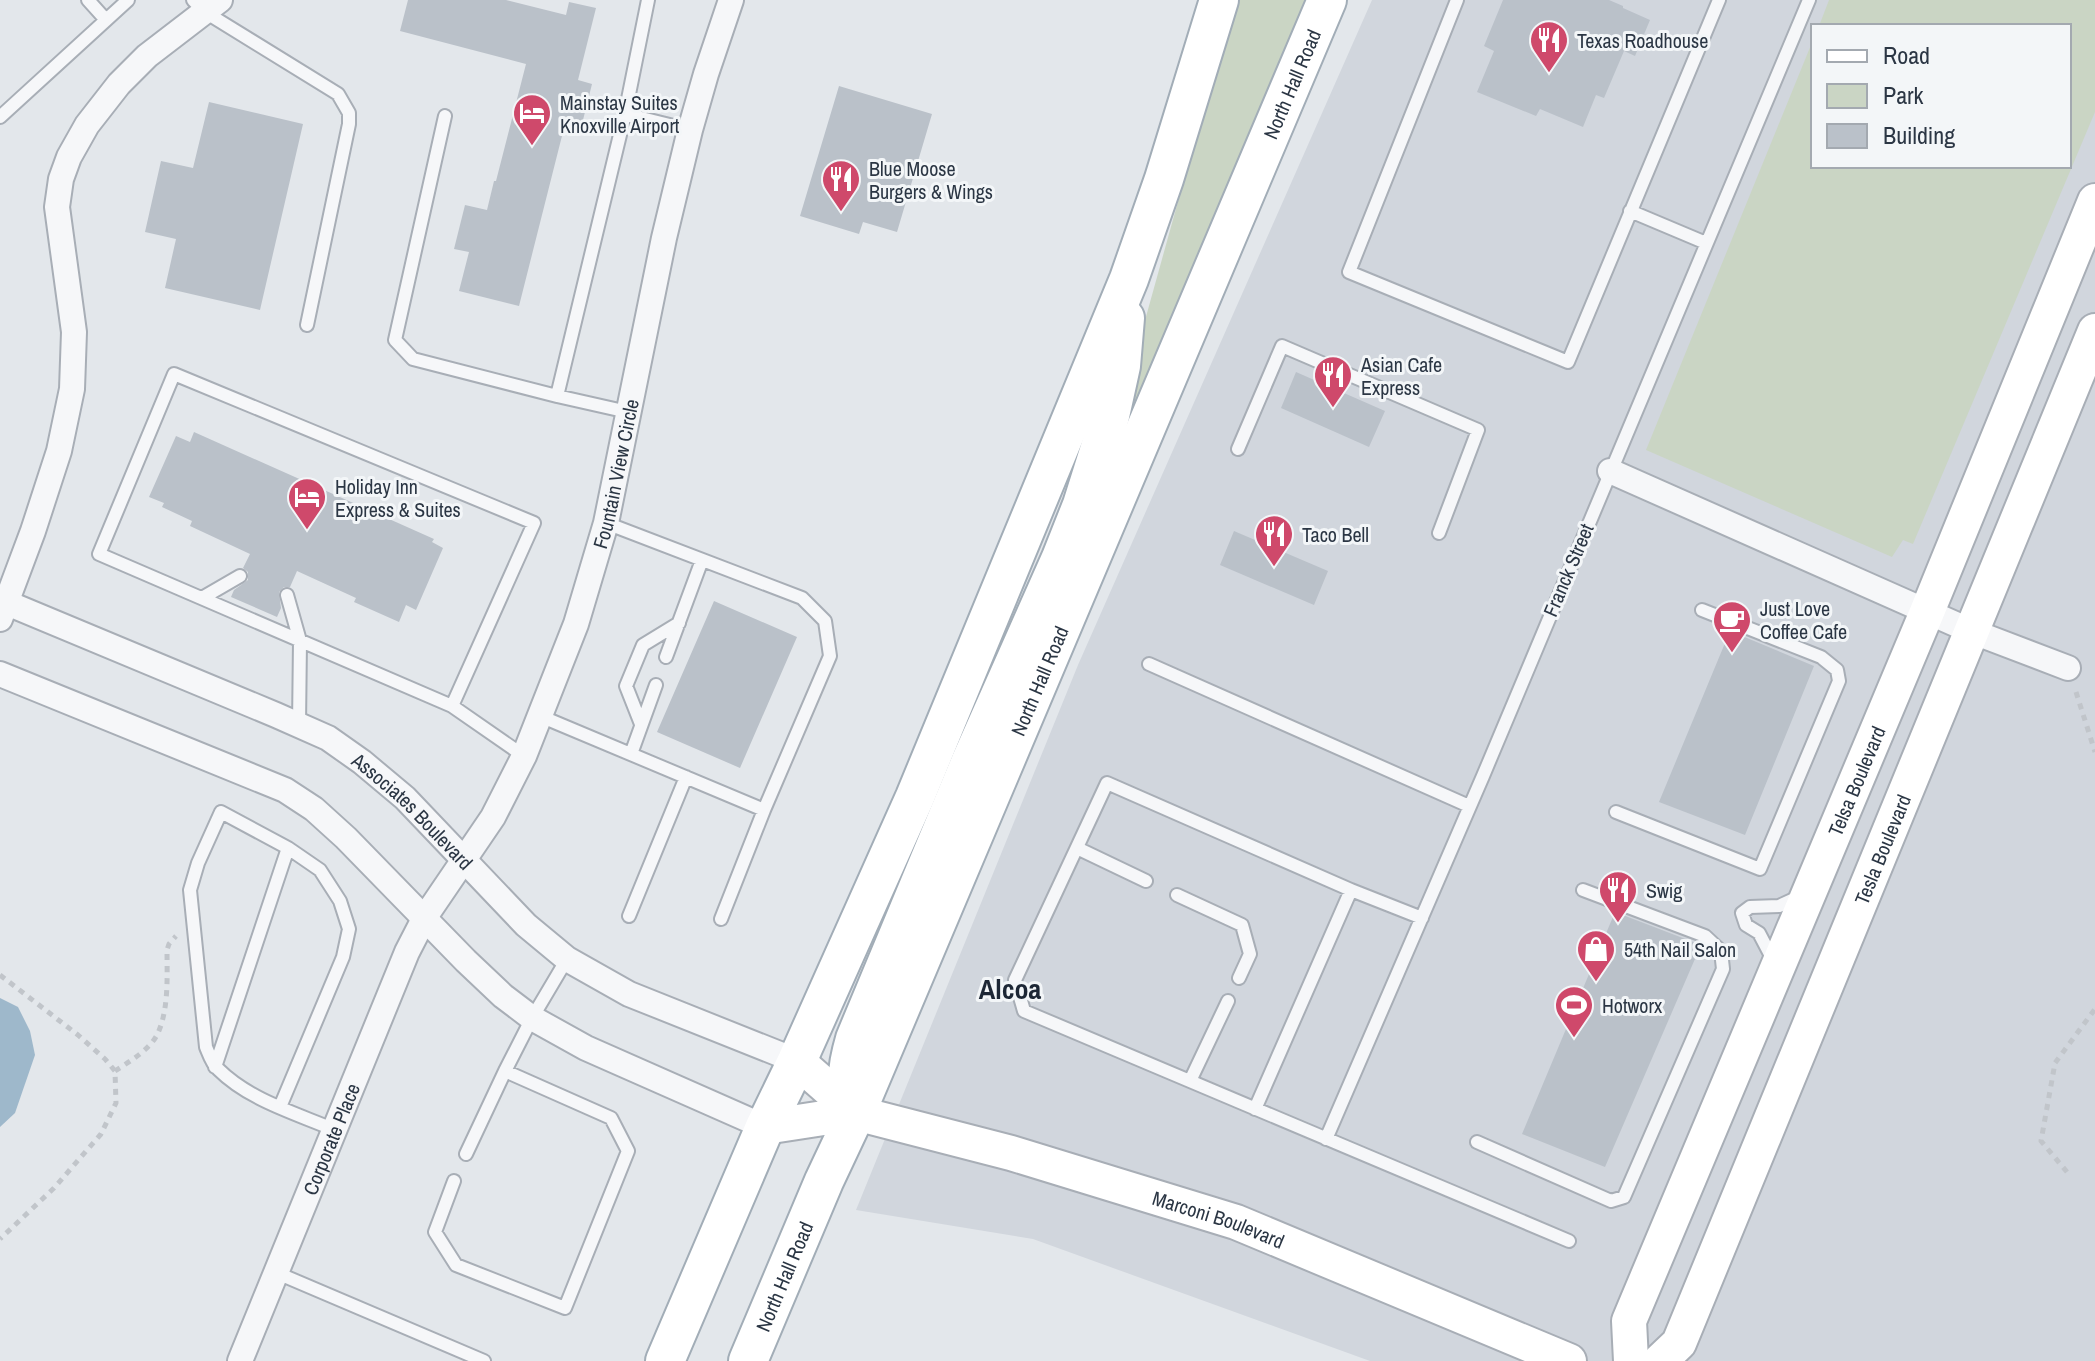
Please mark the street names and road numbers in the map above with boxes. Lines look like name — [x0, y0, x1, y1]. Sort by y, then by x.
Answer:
street label: North Hall Road — [1256, 25, 1327, 143]
street label: Fountain View Circle — [586, 396, 644, 552]
street label: Franck Street — [1536, 519, 1600, 621]
street label: North Hall Road — [1004, 622, 1074, 740]
street label: Telsa Boulevard — [1821, 722, 1891, 840]
street label: Associates Boulevard — [346, 745, 479, 875]
street label: Tesla Boulevard — [1847, 790, 1917, 908]
street label: Corporate Place — [296, 1079, 366, 1199]
street label: Marconi Boulevard — [1149, 1184, 1289, 1254]
street label: North Hall Road — [749, 1217, 819, 1335]

